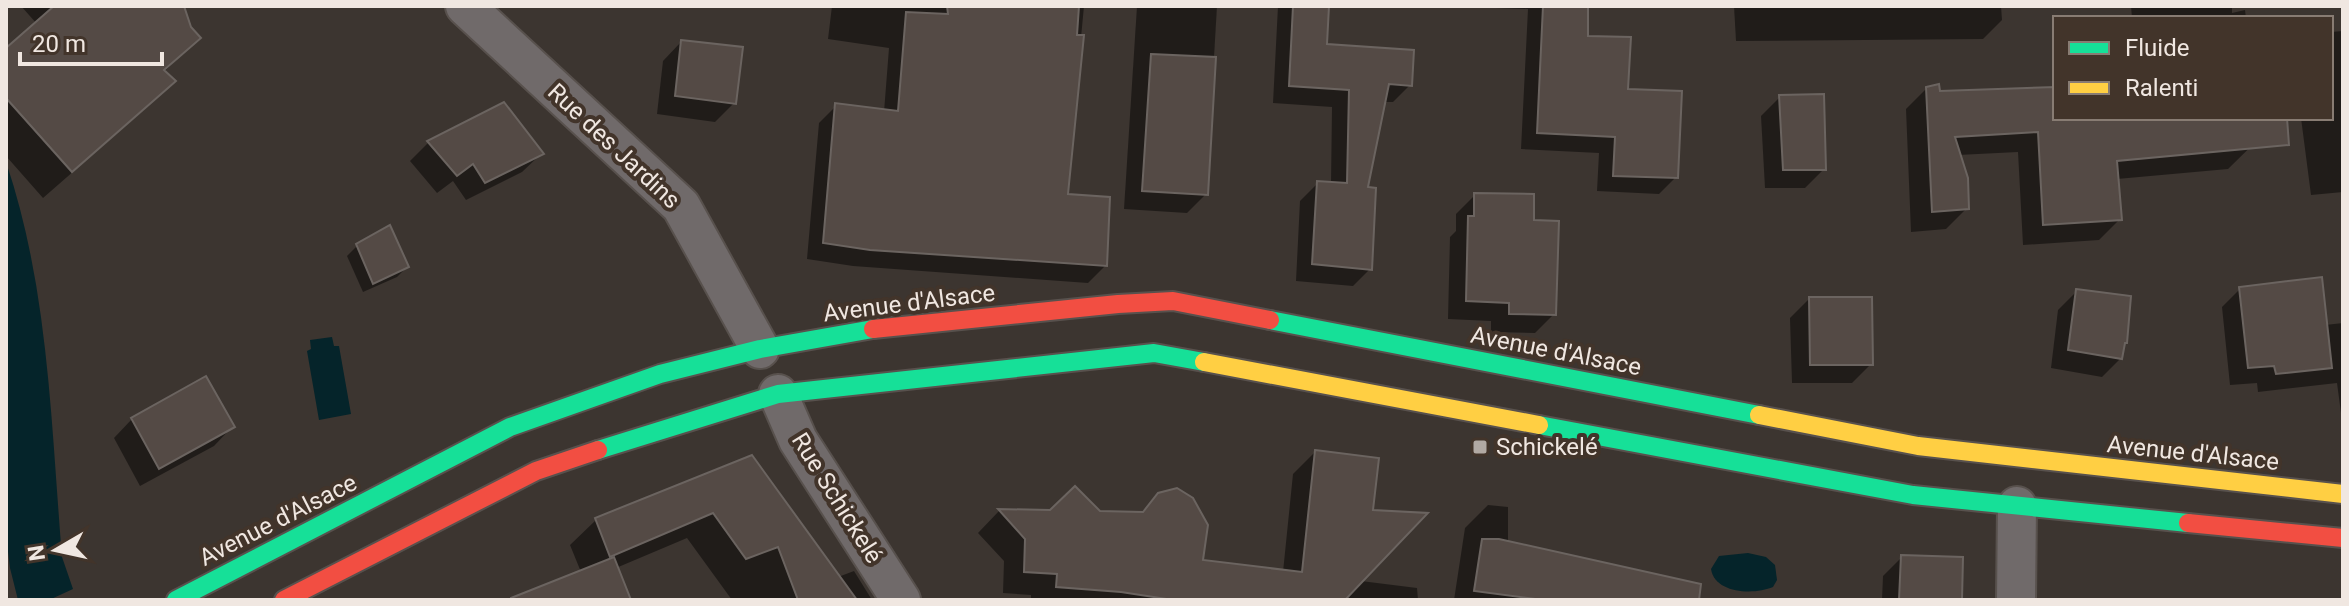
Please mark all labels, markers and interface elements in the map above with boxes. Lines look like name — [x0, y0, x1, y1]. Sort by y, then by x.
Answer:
scale bar — [20, 16, 162, 66]
legend — [2053, 16, 2333, 120]
text: 20 m — [32, 30, 86, 58]
text: Fluide — [2125, 34, 2189, 62]
text: Ralenti — [2125, 74, 2198, 102]
street label: Rue des Jardins — [542, 78, 686, 214]
street label: Avenue d'Alsace — [821, 279, 997, 327]
street label: Avenue d'Alsace — [1468, 321, 1644, 381]
street label: Rue Schickelé — [786, 428, 888, 568]
street label: Avenue d'Alsace — [2106, 430, 2280, 476]
place label: Schickelé — [1496, 433, 1598, 461]
marker: Schickelé — [1471, 438, 1489, 456]
street label: Avenue d'Alsace — [195, 468, 361, 572]
north arrow — [16, 510, 96, 590]
text: N — [23, 543, 50, 563]

